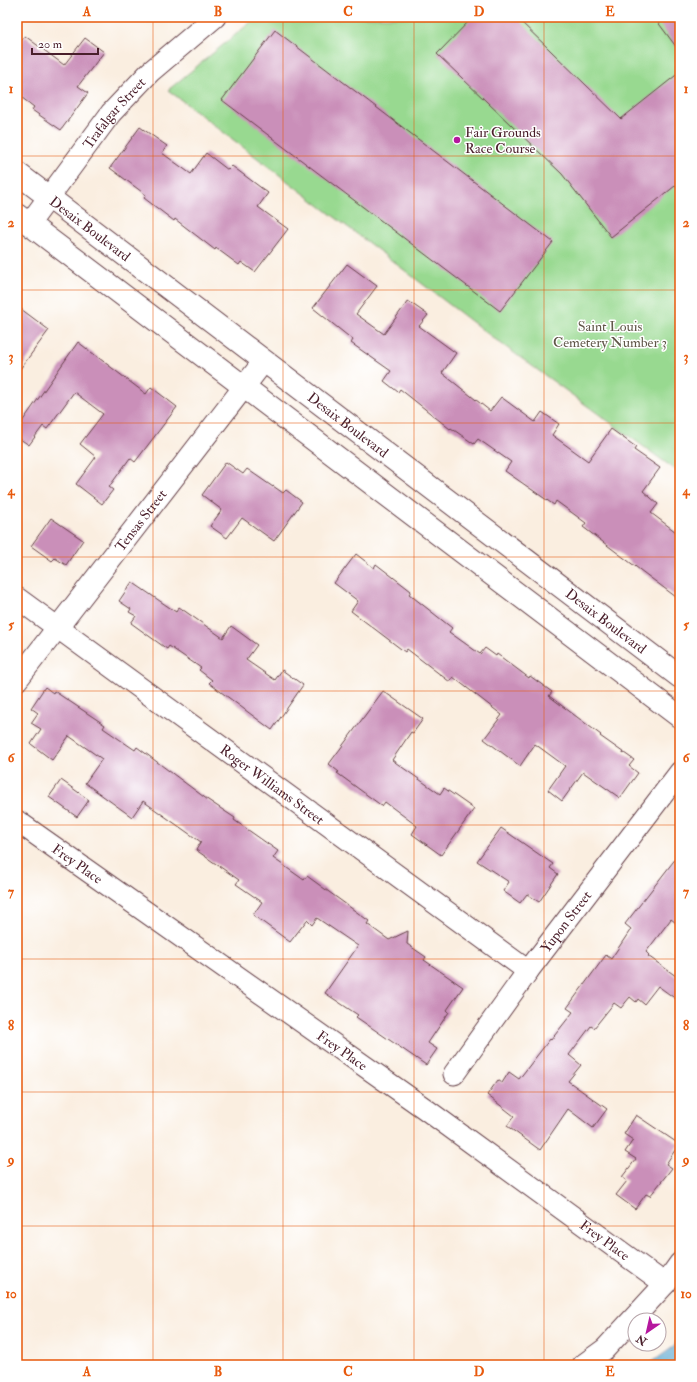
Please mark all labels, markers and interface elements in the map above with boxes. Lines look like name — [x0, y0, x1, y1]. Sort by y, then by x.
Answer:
text: A — [82, 4, 92, 20]
text: B — [214, 4, 222, 20]
text: C — [343, 4, 353, 20]
text: D — [474, 4, 485, 20]
text: E — [605, 4, 615, 20]
scale bar — [32, 30, 98, 56]
text: 20 m — [38, 37, 63, 52]
street label: Trafalgar Street — [79, 73, 149, 152]
text: 1 — [9, 81, 14, 97]
text: 1 — [684, 81, 689, 97]
place label: Fair Grounds Race Course — [465, 124, 541, 157]
marker: Fair Grounds Race Course — [452, 135, 462, 145]
street label: Desaix Boulevard — [46, 193, 134, 265]
text: 2 — [8, 215, 15, 231]
text: 2 — [683, 215, 690, 231]
park label: Saint Louis Cemetery Number 3 — [553, 318, 667, 352]
text: 3 — [9, 349, 14, 365]
text: 3 — [684, 349, 689, 365]
street label: Desaix Boulevard — [304, 389, 392, 461]
text: 4 — [6, 483, 15, 499]
text: 4 — [681, 483, 690, 499]
street label: Tensas Street — [111, 486, 170, 555]
street label: Desaix Boulevard — [562, 585, 650, 657]
text: 5 — [8, 617, 14, 633]
text: 5 — [683, 617, 689, 633]
street label: Roger Williams Street — [217, 741, 328, 828]
text: 6 — [8, 750, 16, 766]
text: 6 — [683, 750, 691, 766]
street label: Frey Place — [49, 840, 106, 887]
text: 7 — [8, 884, 15, 900]
text: 7 — [683, 884, 690, 900]
street label: Yupon Street — [537, 887, 595, 956]
text: 8 — [8, 1018, 14, 1034]
text: 8 — [683, 1018, 689, 1034]
street label: Frey Place — [314, 1027, 371, 1074]
text: 9 — [6, 1152, 15, 1168]
text: 9 — [681, 1152, 690, 1168]
street label: Frey Place — [577, 1216, 633, 1264]
text: 10 — [5, 1286, 17, 1302]
text: 10 — [680, 1286, 692, 1302]
north arrow — [627, 1312, 667, 1352]
text: N — [633, 1331, 650, 1349]
text: A — [82, 1364, 92, 1380]
text: B — [214, 1364, 222, 1380]
text: C — [343, 1364, 353, 1380]
text: D — [474, 1364, 485, 1380]
text: E — [605, 1364, 615, 1380]

